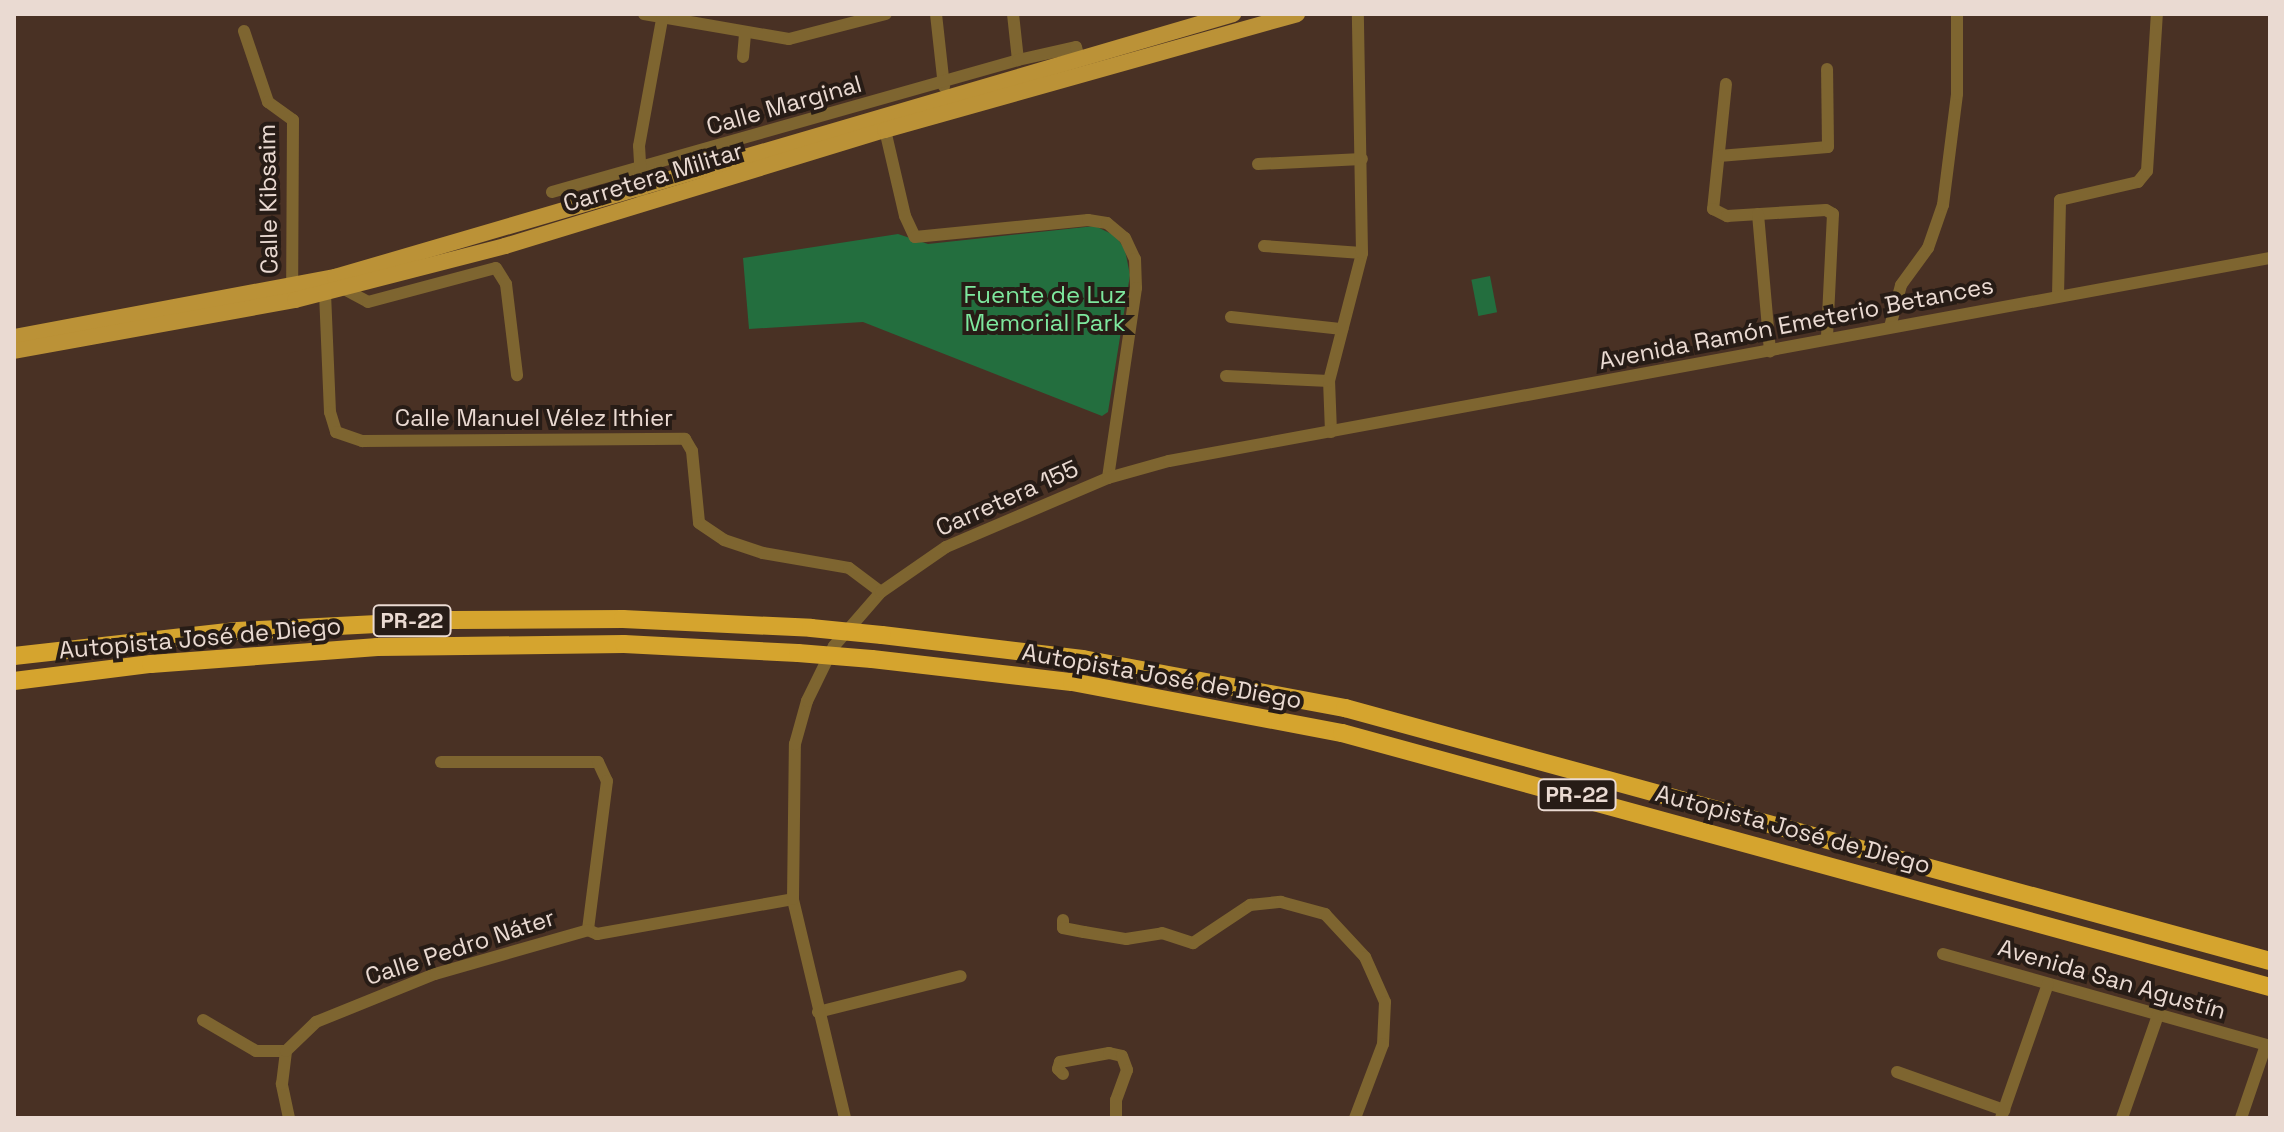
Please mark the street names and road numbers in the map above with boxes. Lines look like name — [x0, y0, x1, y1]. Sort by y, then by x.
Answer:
street label: Calle Marginal — [703, 69, 865, 141]
street label: Calle Kibsaim — [252, 124, 284, 274]
street label: Carretera Militar — [560, 136, 746, 218]
street label: Avenida Ramón Emeterio Betances — [1596, 271, 1996, 375]
street label: Calle Manuel Vélez Ithier — [395, 404, 673, 432]
street label: Carretera 155 — [931, 454, 1083, 542]
road number: PR-22 — [372, 603, 452, 639]
street label: Autopista José de Diego — [58, 611, 342, 665]
street label: Autopista José de Diego — [1020, 637, 1304, 715]
road number: PR-22 — [1537, 777, 1617, 813]
street label: Autopista José de Diego — [1652, 778, 1934, 880]
street label: Calle Pedro Náter — [362, 903, 558, 991]
street label: Avenida San Agustín — [1995, 933, 2229, 1025]

